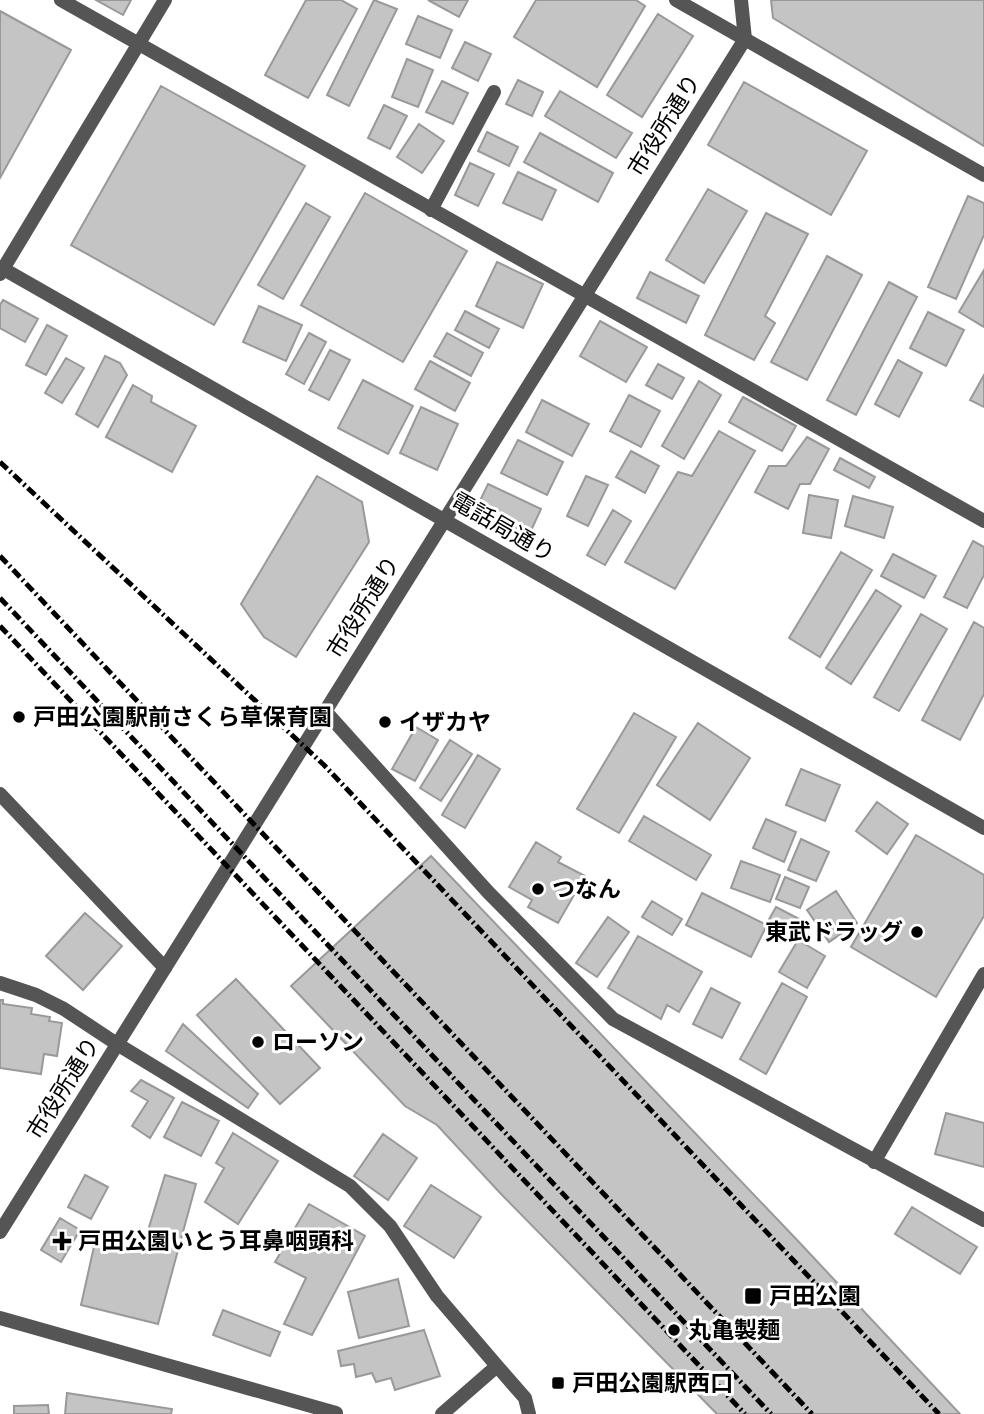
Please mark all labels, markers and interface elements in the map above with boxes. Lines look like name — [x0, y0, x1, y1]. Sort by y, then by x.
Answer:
street label: 市役所通り — [623, 69, 706, 181]
street label: 電話局通り — [446, 487, 559, 568]
street label: 市役所通り — [322, 551, 405, 663]
place label: 戸田公園駅前さくら草保育園 — [33, 704, 332, 731]
marker: 戸田公園駅前さくら草保育園 — [11, 709, 27, 725]
place label: イザカヤ — [399, 709, 491, 736]
marker: イザカヤ — [377, 714, 393, 730]
place label: つなん — [552, 876, 621, 903]
marker: つなん — [530, 881, 546, 897]
place label: 東武ドラッグ — [765, 919, 903, 946]
marker: 東武ドラッグ — [909, 924, 925, 940]
place label: ローソン — [272, 1029, 364, 1056]
street label: 市役所通り — [22, 1032, 105, 1144]
marker: ローソン — [250, 1034, 266, 1050]
place label: 戸田公園いとう耳鼻咽頭科 — [78, 1228, 354, 1255]
marker: 戸田公園いとう耳鼻咽頭科 — [52, 1231, 72, 1251]
place label: 戸田公園 — [769, 1283, 861, 1310]
marker: 戸田公園 — [743, 1286, 763, 1306]
place label: 丸亀製麺 — [688, 1317, 780, 1344]
marker: 丸亀製麺 — [666, 1322, 682, 1338]
place label: 戸田公園駅西口 — [572, 1370, 733, 1397]
marker: 戸田公園駅西口 — [550, 1375, 566, 1391]

